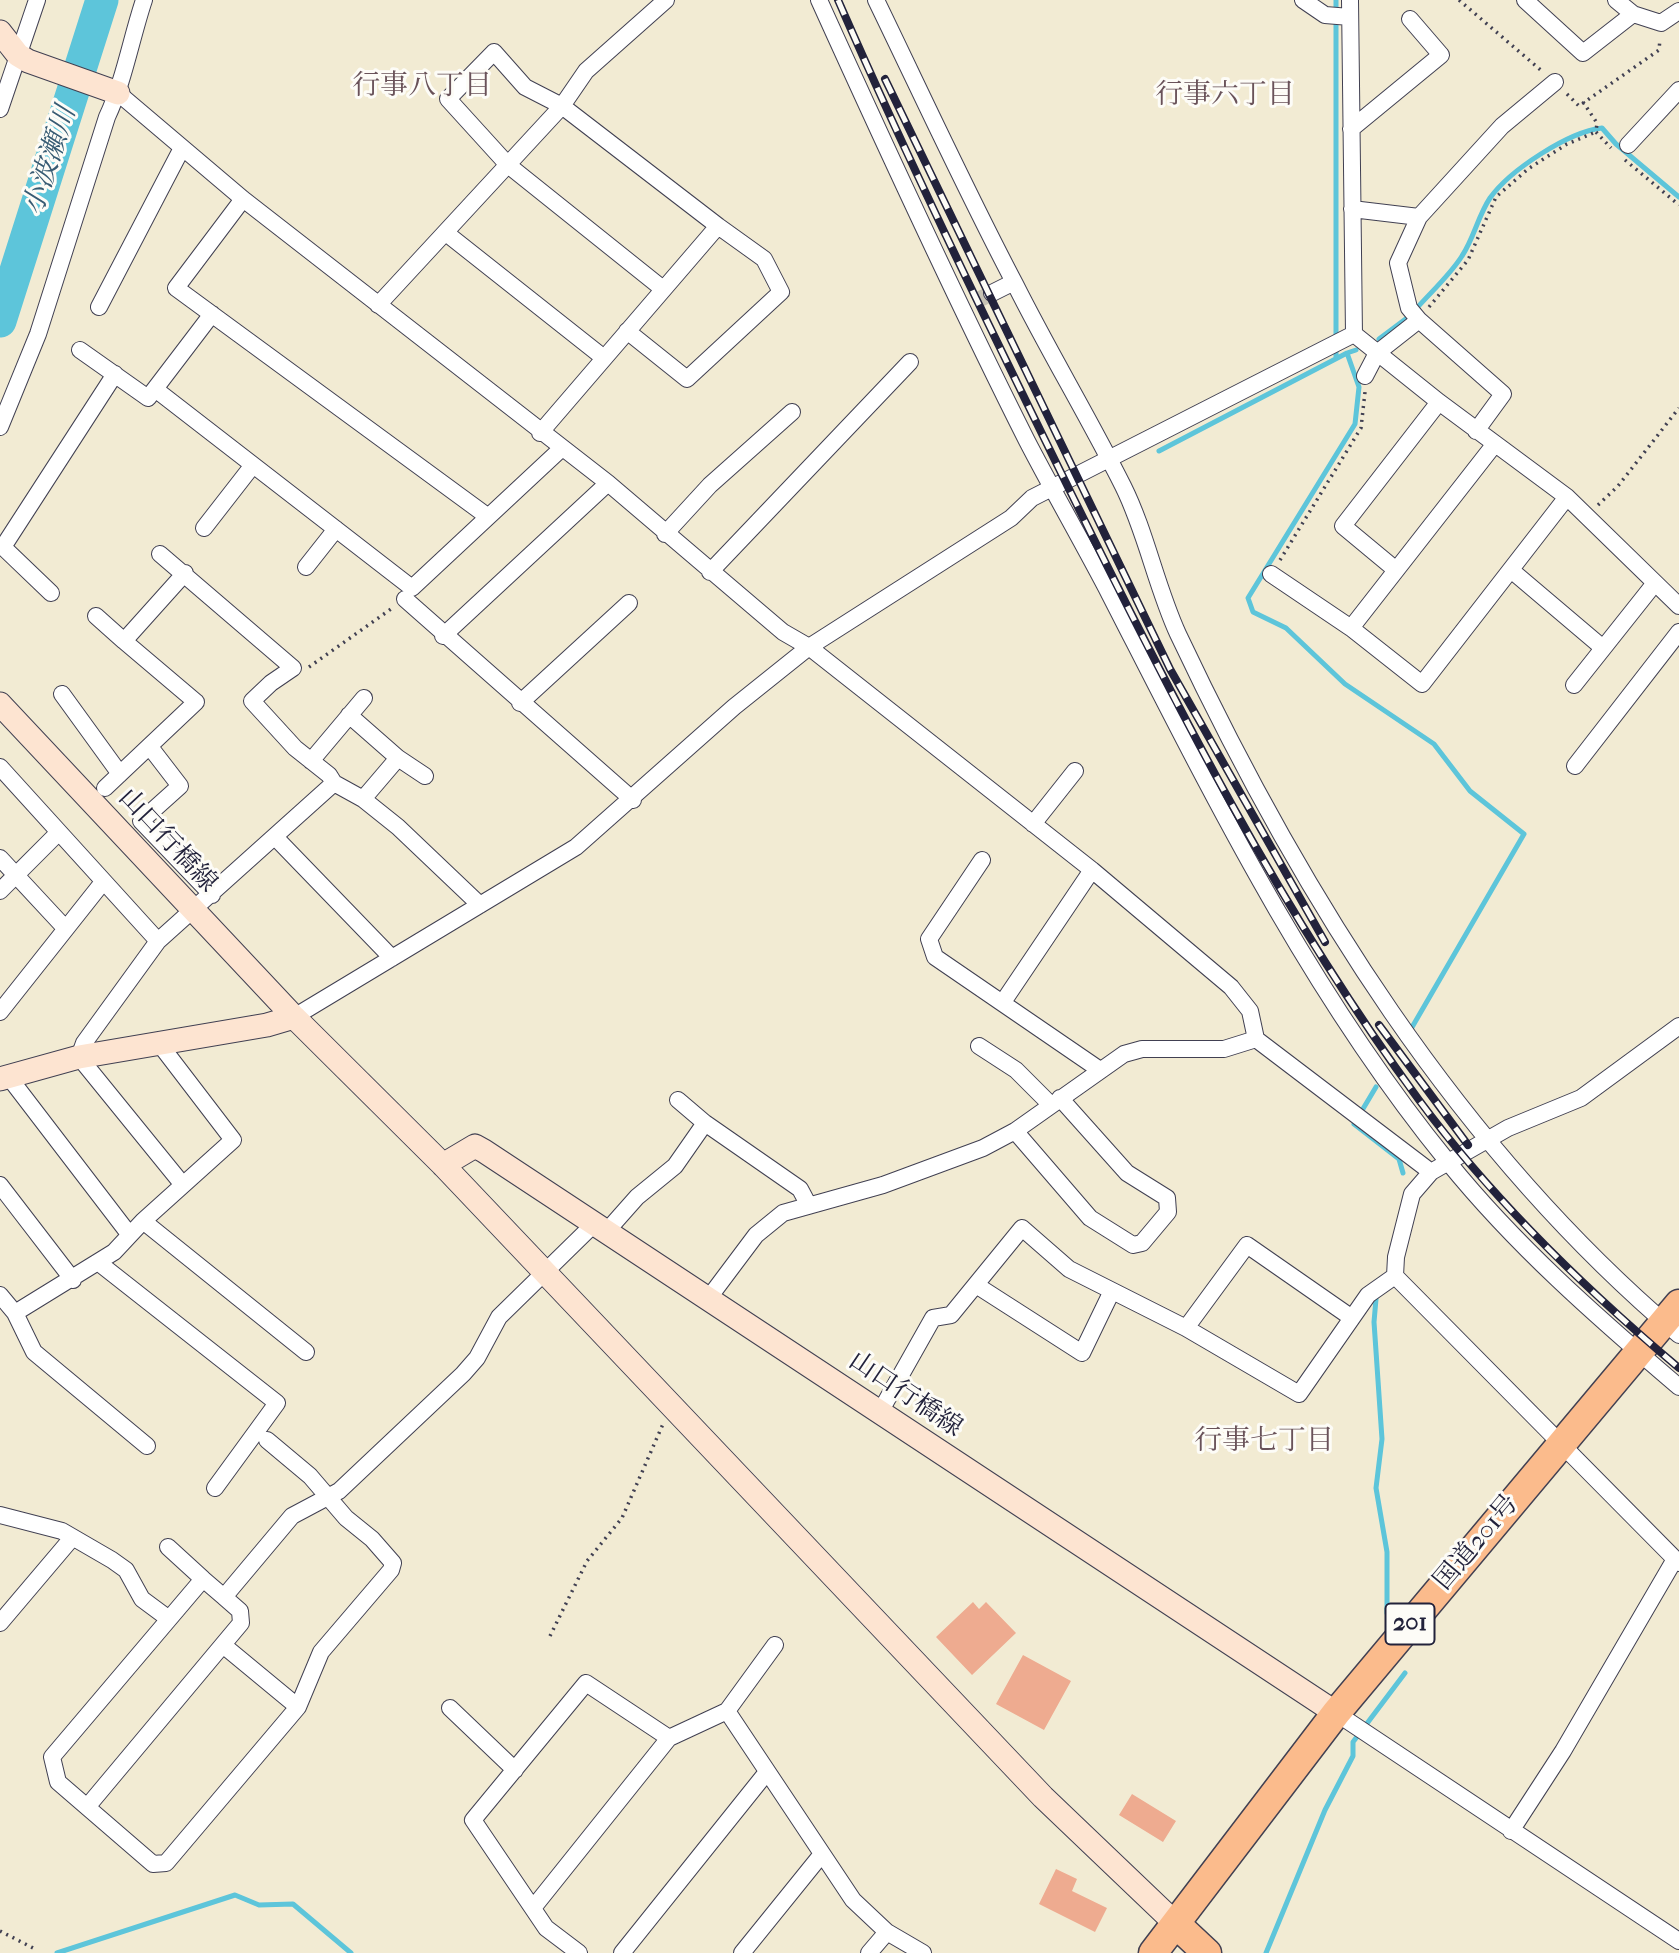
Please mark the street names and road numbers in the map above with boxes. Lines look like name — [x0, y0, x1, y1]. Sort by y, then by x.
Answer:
street label: 山口行橋線 — [111, 783, 223, 899]
street label: 山口行橋線 — [842, 1346, 968, 1444]
street label: 国道201号 — [1428, 1489, 1526, 1597]
road number: 201 — [1386, 1604, 1434, 1644]

